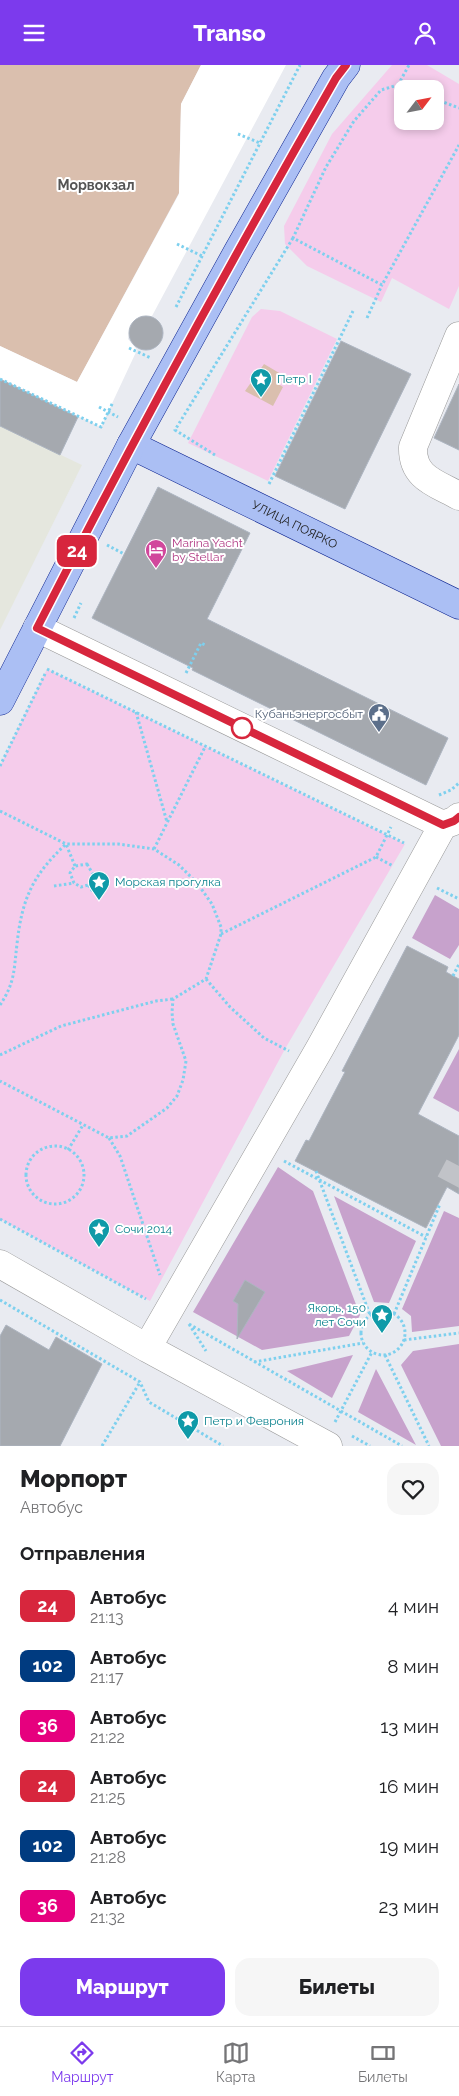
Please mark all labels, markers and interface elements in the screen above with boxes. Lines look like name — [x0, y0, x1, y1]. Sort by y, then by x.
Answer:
icon: menu — [20, 19, 48, 47]
icon: person — [411, 19, 439, 47]
text: Transo — [193, 20, 266, 46]
north arrow — [394, 80, 444, 130]
map controls — [394, 80, 444, 130]
district label: Морвокзал — [58, 177, 134, 193]
place icon: Петр I — [249, 367, 273, 398]
place label: Петр I — [277, 372, 312, 386]
street label: УЛИЦА ПОЯРКО — [249, 498, 340, 552]
line badge: 24 — [54, 535, 100, 567]
place label: Marina Yacht by Stellar — [172, 536, 243, 564]
hotel icon: Marina Yacht by Stellar — [144, 538, 168, 569]
text: 24 — [67, 540, 87, 561]
public building icon: Кубаньэнергосбыт — [367, 702, 391, 733]
place label: Кубаньэнергосбыт — [255, 707, 363, 721]
unlabelled marker — [231, 717, 253, 739]
place icon: Морская прогулка — [87, 870, 111, 901]
place label: Морская прогулка — [115, 875, 221, 889]
place icon: Сочи 2014 — [87, 1217, 111, 1248]
place label: Сочи 2014 — [115, 1222, 172, 1236]
place label: Якорь, 150 лет Сочи — [307, 1301, 366, 1329]
place icon: Якорь, 150 лет Сочи — [370, 1303, 394, 1334]
place icon: Петр и Феврония — [176, 1409, 200, 1440]
place label: Петр и Феврония — [204, 1414, 304, 1428]
button: heart — [387, 1463, 439, 1515]
text: Морпорт — [20, 1464, 127, 1493]
text: Автобус — [20, 1498, 83, 1517]
text: Отправления — [20, 1542, 145, 1564]
text: Автобус — [90, 1586, 167, 1608]
text: 24 — [37, 1595, 58, 1616]
text: 4 мин — [388, 1595, 439, 1617]
text: 21:13 — [90, 1608, 124, 1627]
text: Автобус — [90, 1646, 167, 1668]
text: 102 — [32, 1655, 63, 1676]
text: 8 мин — [387, 1655, 439, 1677]
text: 21:17 — [90, 1668, 124, 1687]
text: Автобус — [90, 1706, 167, 1728]
text: 36 — [37, 1715, 58, 1736]
text: 13 мин — [380, 1715, 439, 1737]
text: 21:22 — [90, 1728, 125, 1747]
text: Автобус — [90, 1766, 167, 1788]
text: 24 — [37, 1775, 58, 1796]
text: 16 мин — [379, 1775, 439, 1797]
text: 21:25 — [90, 1788, 125, 1807]
text: Автобус — [90, 1826, 167, 1848]
text: 102 — [32, 1835, 63, 1856]
text: 19 мин — [379, 1835, 439, 1857]
text: 21:28 — [90, 1848, 126, 1867]
text: Автобус — [90, 1886, 167, 1908]
text: 36 — [37, 1895, 58, 1916]
text: 23 мин — [378, 1895, 439, 1917]
text: 21:32 — [90, 1908, 125, 1927]
button: Маршрут — [20, 1958, 225, 2016]
button: Билеты — [235, 1958, 439, 2016]
tab: Маршрут — [51, 2039, 114, 2085]
tab: Карта — [216, 2039, 255, 2085]
tab: Билеты — [358, 2039, 408, 2085]

